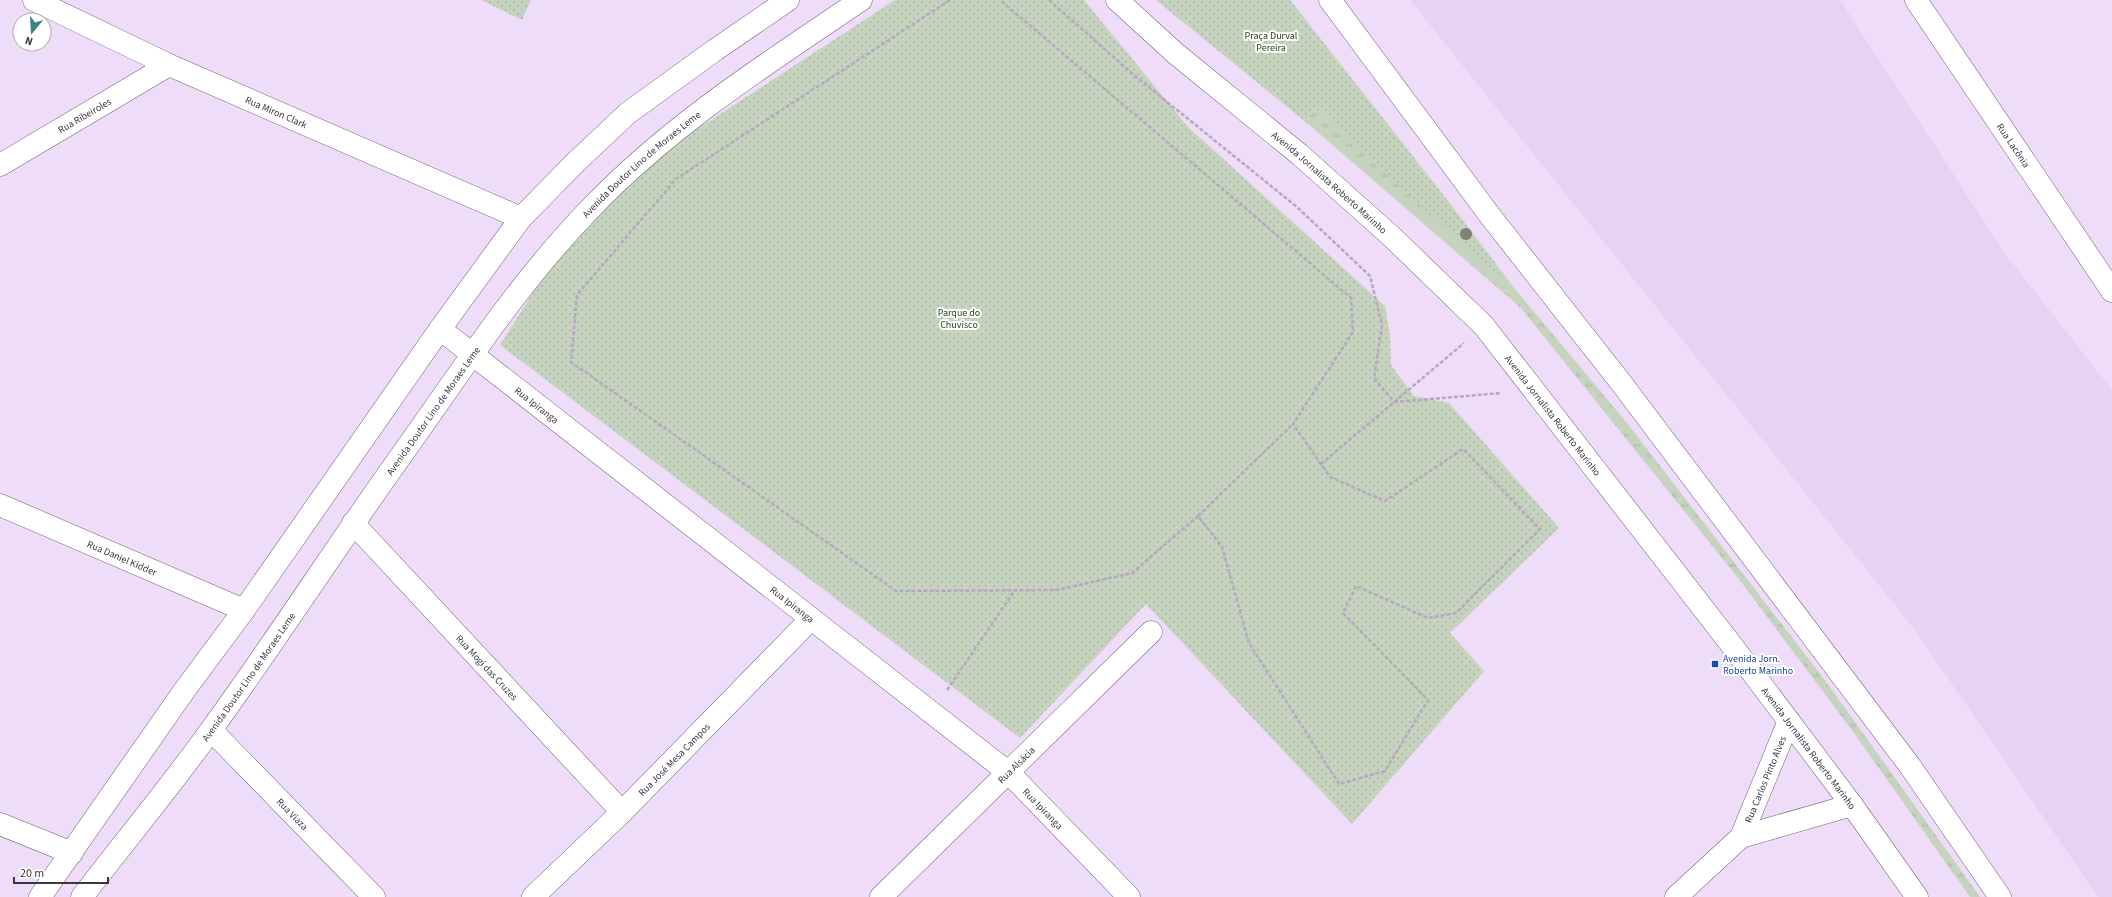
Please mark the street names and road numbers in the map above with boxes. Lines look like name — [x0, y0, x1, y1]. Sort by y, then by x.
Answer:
street label: Rua Miron Clark — [243, 93, 309, 132]
street label: Rua Ribeiroles — [56, 95, 114, 137]
street label: Avenida Doutor Lino de Moraes Leme — [579, 108, 704, 221]
street label: Rua Lacônia — [1993, 121, 2033, 171]
street label: Avenida Jornalista Roberto Marinho — [1268, 128, 1390, 237]
street label: Avenida Doutor Lino de Moraes Leme — [383, 344, 484, 478]
street label: Avenida Jornalista Roberto Marinho — [1501, 352, 1604, 479]
street label: Rua Ipiranga — [511, 384, 561, 427]
street label: Rua Daniel Kidder — [85, 537, 159, 580]
street label: Rua Ipiranga — [767, 583, 817, 626]
street label: Avenida Doutor Lino de Moraes Leme — [199, 610, 299, 745]
street label: Rua Mogi das Cruzes — [452, 632, 521, 704]
street label: Avenida Jornalista Roberto Marinho — [1758, 685, 1859, 812]
street label: Rua José Mesa Campos — [635, 720, 713, 800]
street label: Rua Carlos Pinto Alves — [1742, 734, 1790, 825]
street label: Rua Alsácia — [995, 744, 1038, 787]
street label: Rua Ipiranga — [1019, 785, 1066, 833]
street label: Rua Viaza — [273, 795, 311, 834]

